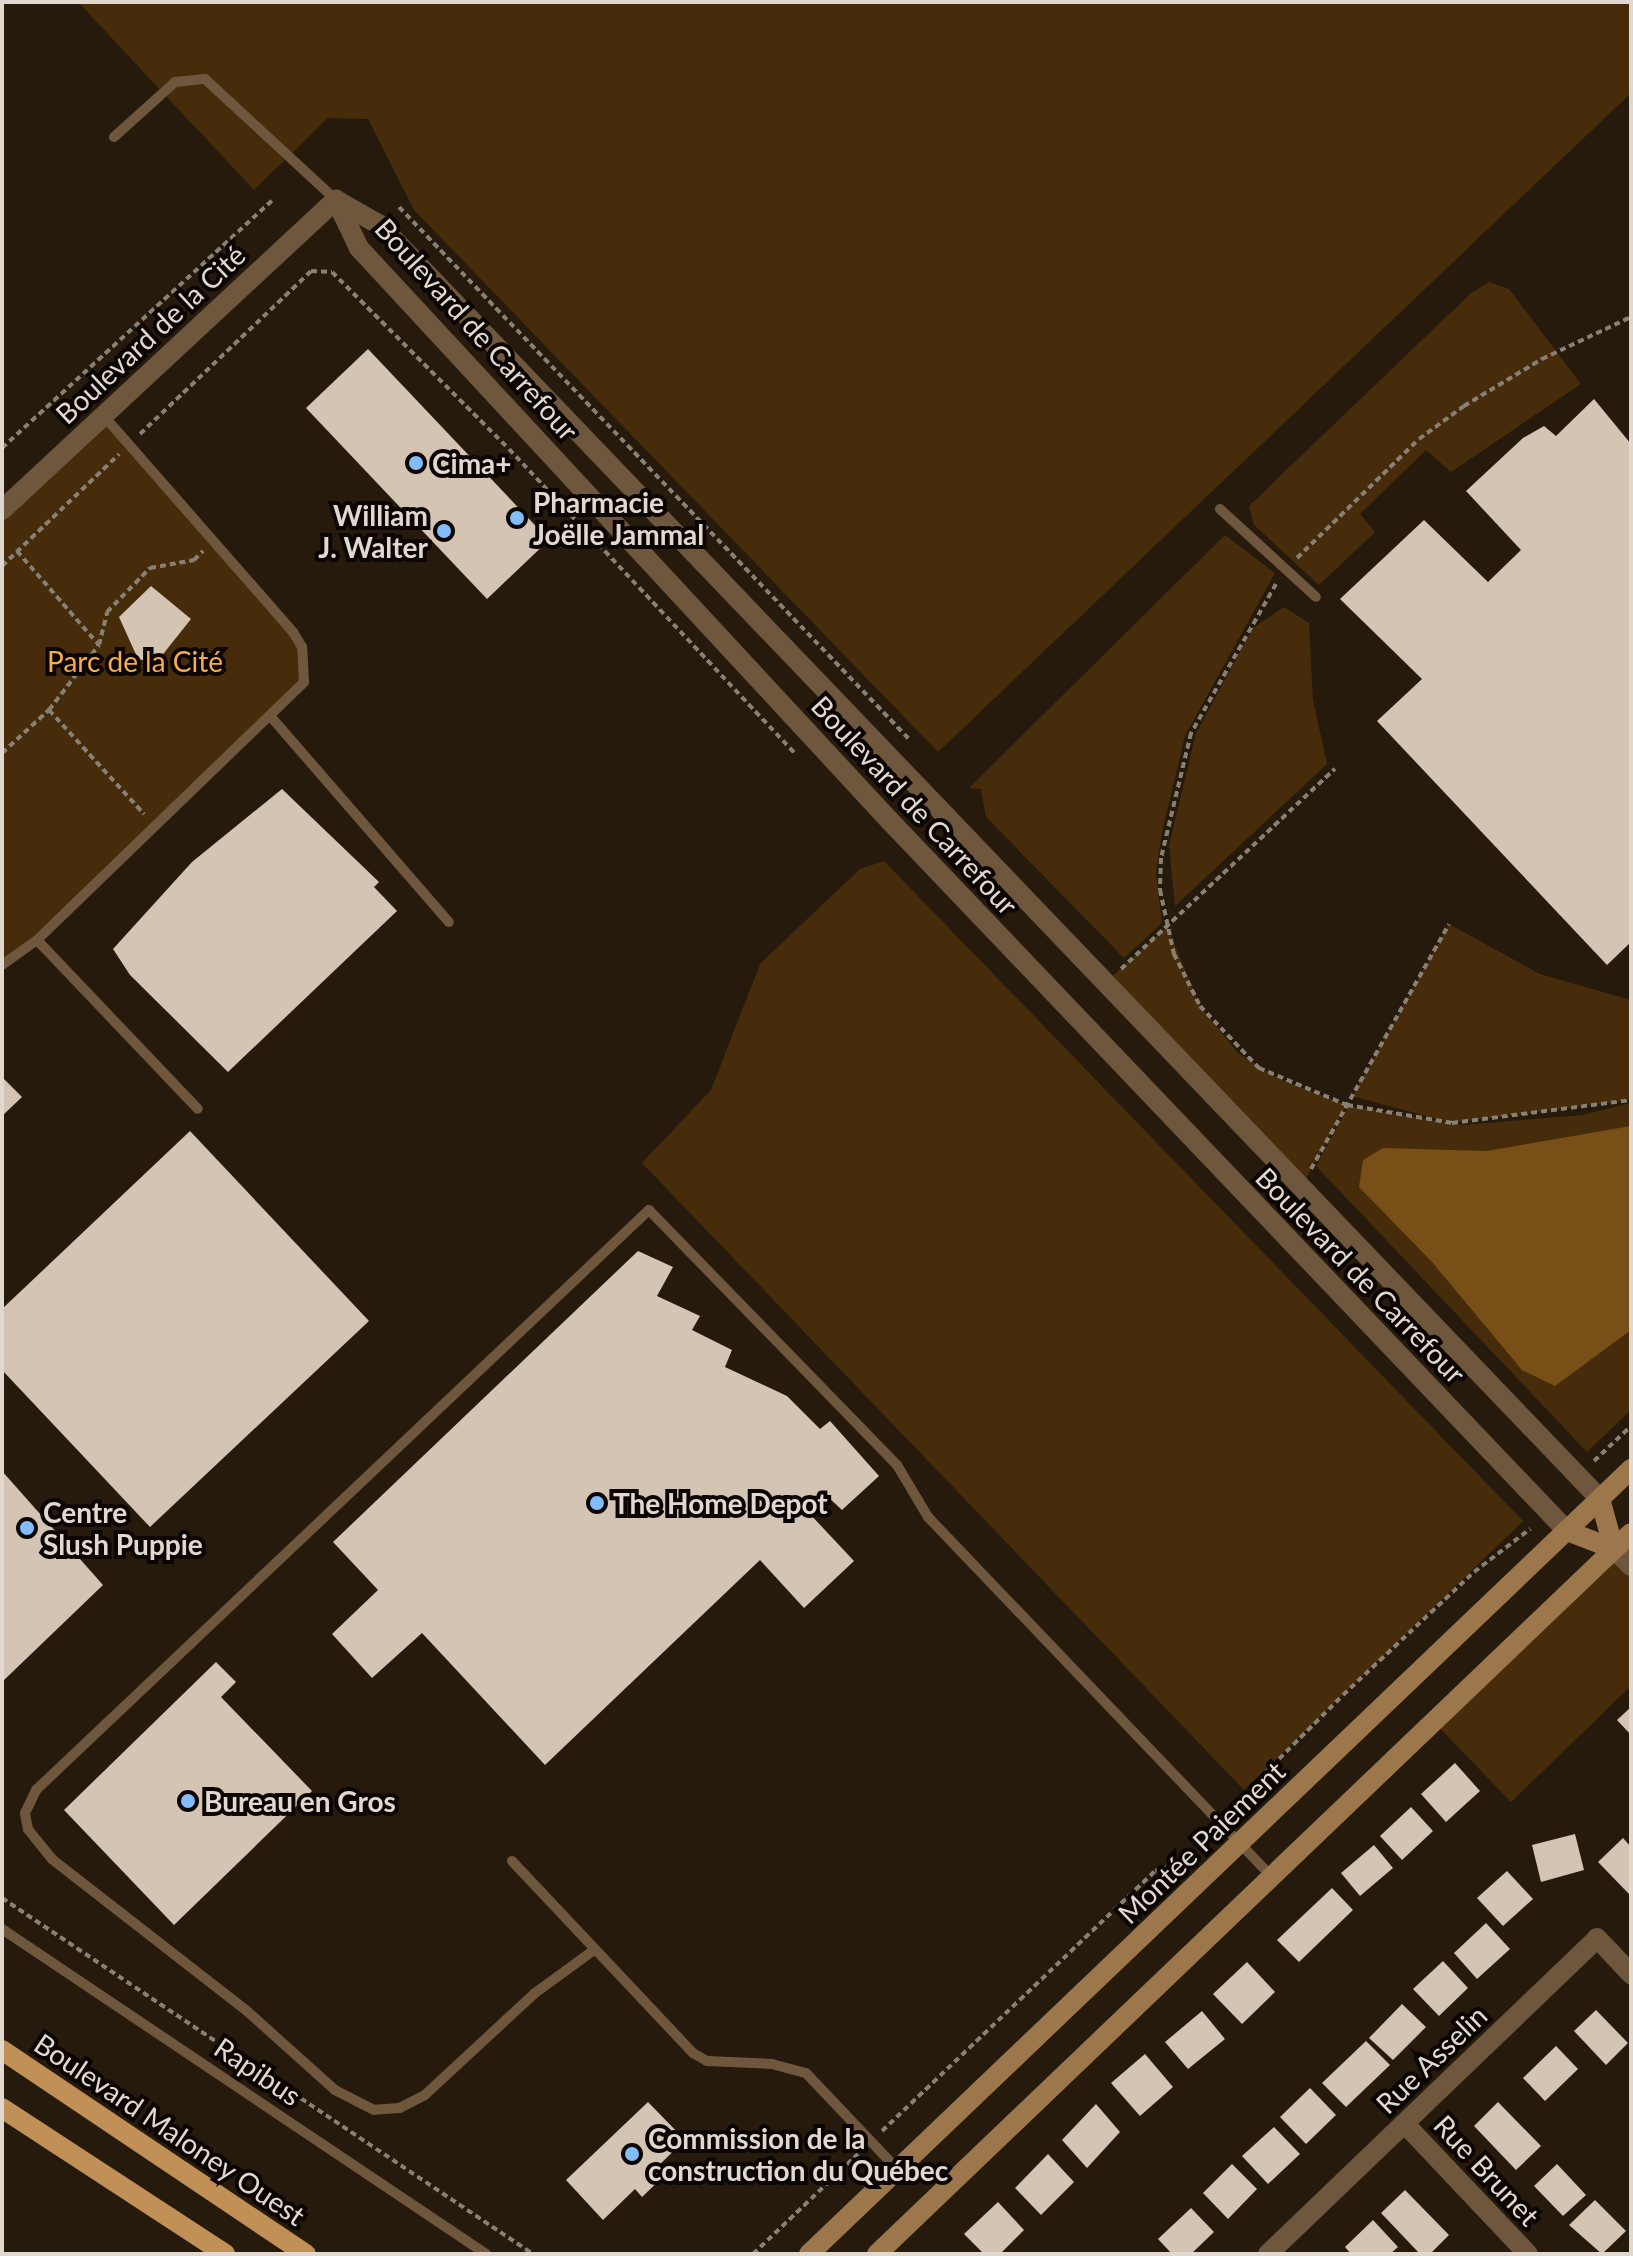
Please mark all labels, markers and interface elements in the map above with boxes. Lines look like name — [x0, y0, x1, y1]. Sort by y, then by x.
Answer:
street label: Boulevard de Carrefour — [369, 211, 585, 447]
street label: Boulevard de la Cité — [48, 238, 252, 430]
place label: Cima+ — [432, 446, 512, 480]
marker: Cima+ — [407, 454, 425, 472]
place label: Pharmacie Joëlle Jammal — [533, 485, 705, 551]
place label: William J. Walter — [318, 498, 428, 564]
marker: Pharmacie Joëlle Jammal — [508, 509, 526, 527]
marker: William J. Walter — [435, 522, 453, 540]
park label: Parc de la Cité — [47, 644, 223, 678]
street label: Boulevard de Carrefour — [805, 689, 1025, 921]
street label: Boulevard de Carrefour — [1249, 1160, 1473, 1390]
place label: The Home Depot — [613, 1486, 828, 1520]
marker: The Home Depot — [588, 1494, 606, 1512]
place label: Centre Slush Puppie — [43, 1495, 203, 1561]
marker: Centre Slush Puppie — [18, 1519, 36, 1537]
street label: Montée Paiement — [1111, 1754, 1291, 1930]
place label: Bureau en Gros — [204, 1784, 396, 1818]
marker: Bureau en Gros — [179, 1792, 197, 1810]
street label: Rue Asselin — [1368, 1998, 1494, 2120]
street label: Boulevard Maloney Ouest — [28, 2026, 312, 2232]
street label: Rapibus — [208, 2030, 308, 2112]
street label: Rue Brunet — [1427, 2108, 1547, 2232]
place label: Commission de la construction du Québec — [648, 2121, 948, 2187]
marker: Commission de la construction du Québec — [623, 2145, 641, 2163]

